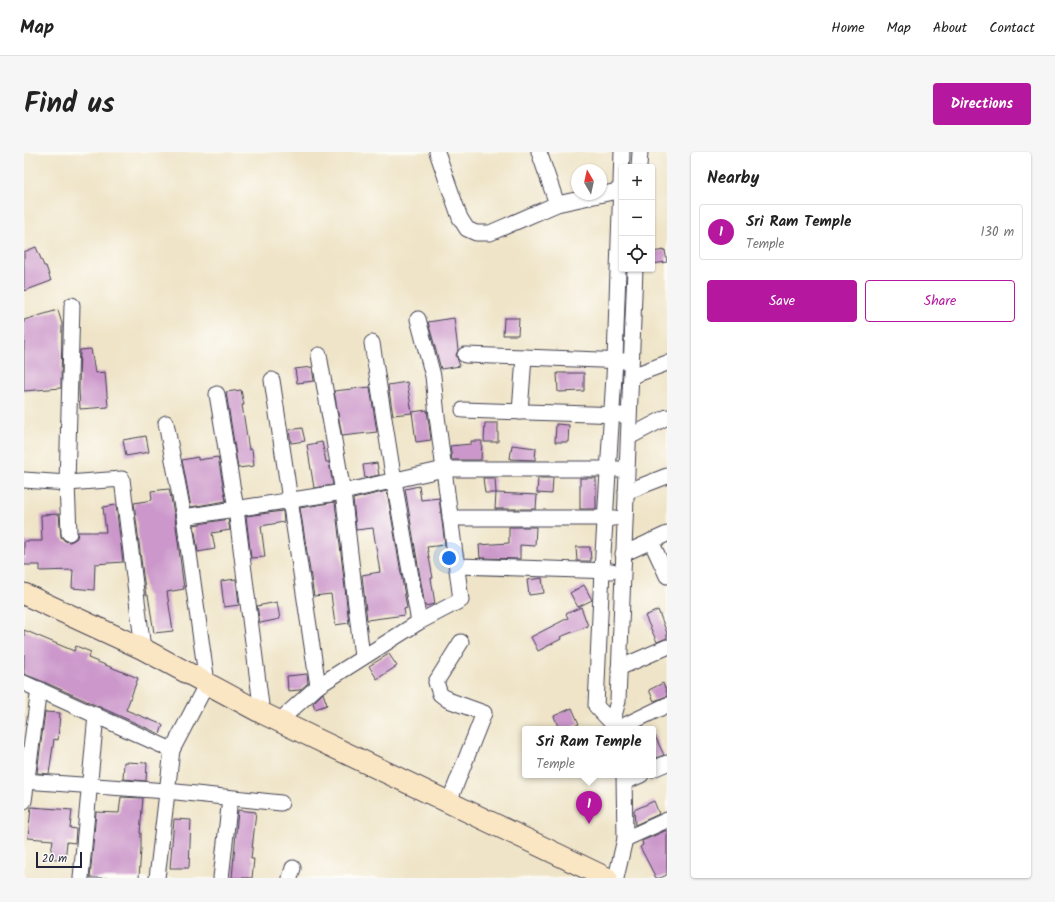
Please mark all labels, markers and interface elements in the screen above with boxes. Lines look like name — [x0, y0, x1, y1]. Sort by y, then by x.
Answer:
text: Map — [20, 13, 54, 43]
text: Home — [831, 17, 865, 39]
text: Map — [887, 17, 911, 39]
text: About — [933, 17, 967, 39]
text: Contact — [989, 17, 1035, 39]
text: Find us — [24, 82, 115, 127]
button: Directions — [933, 83, 1031, 125]
north arrow — [571, 164, 607, 200]
map controls — [619, 164, 655, 272]
button: + — [619, 164, 655, 200]
text: Nearby — [707, 165, 759, 192]
button: − — [619, 200, 655, 236]
text: Sri Ram Temple — [746, 210, 851, 234]
text: 1 — [719, 222, 723, 243]
text: 130 m — [980, 222, 1014, 243]
text: Temple — [746, 234, 784, 255]
button: locate — [619, 236, 655, 272]
button: Save — [707, 280, 857, 322]
button: Share — [865, 280, 1015, 322]
your location — [439, 548, 459, 568]
popup — [522, 726, 656, 778]
text: Sri Ram Temple — [536, 730, 642, 754]
text: Temple — [536, 754, 575, 775]
pin: 1 — [576, 791, 602, 824]
scale bar — [36, 850, 82, 869]
text: 20 m — [42, 850, 67, 868]

